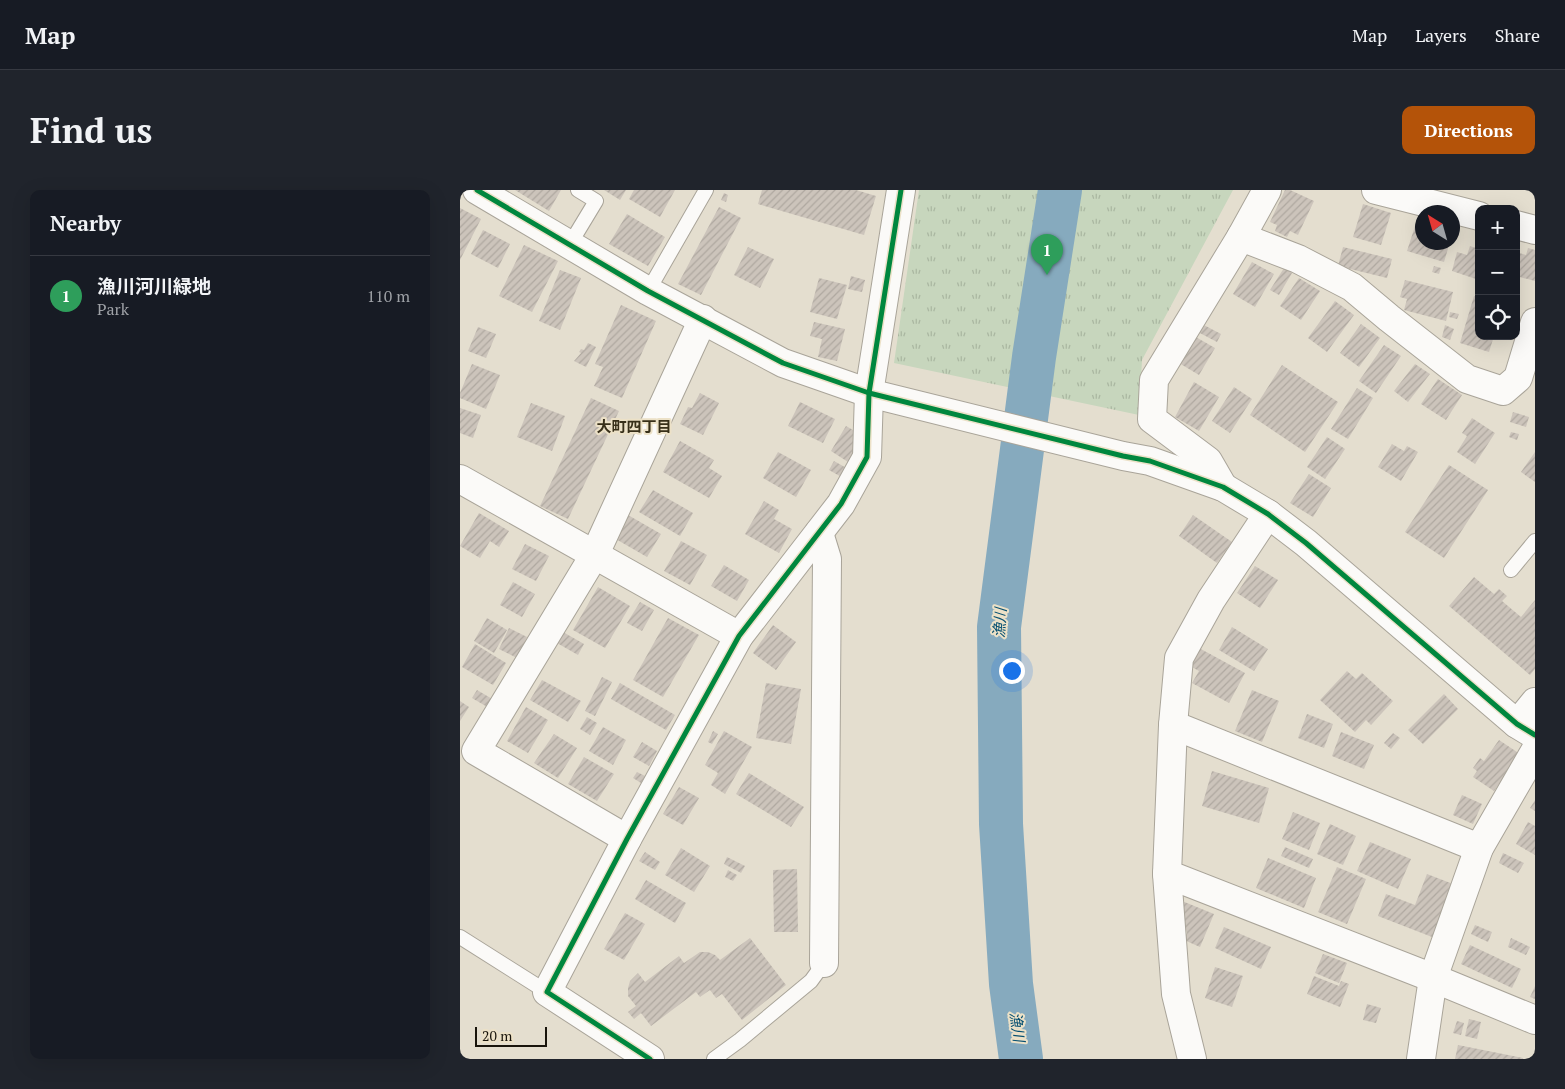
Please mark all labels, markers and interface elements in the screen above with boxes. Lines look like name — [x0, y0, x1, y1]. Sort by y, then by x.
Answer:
text: Map — [25, 19, 75, 51]
text: Map — [1352, 23, 1387, 47]
text: Layers — [1415, 23, 1467, 47]
text: Share — [1495, 23, 1540, 47]
button: Directions — [1402, 106, 1535, 154]
text: Find us — [30, 107, 152, 153]
north arrow — [1415, 205, 1460, 250]
map controls — [1475, 205, 1520, 340]
button: + — [1475, 205, 1520, 250]
text: Nearby — [50, 209, 121, 237]
pin: 1 — [1031, 234, 1063, 275]
button: − — [1475, 250, 1520, 295]
text: 漁川河川緑地 — [97, 273, 211, 298]
text: 1 — [61, 285, 71, 307]
text: 110 m — [367, 285, 410, 307]
button: locate — [1475, 295, 1520, 340]
text: Park — [97, 298, 129, 320]
district label: 大町四丁目 — [596, 416, 672, 436]
water label: 漁川 — [988, 605, 1010, 639]
your location — [999, 658, 1025, 684]
water label: 漁川 — [1006, 1011, 1030, 1045]
scale bar — [475, 1024, 548, 1047]
text: 20 m — [482, 1026, 512, 1045]

